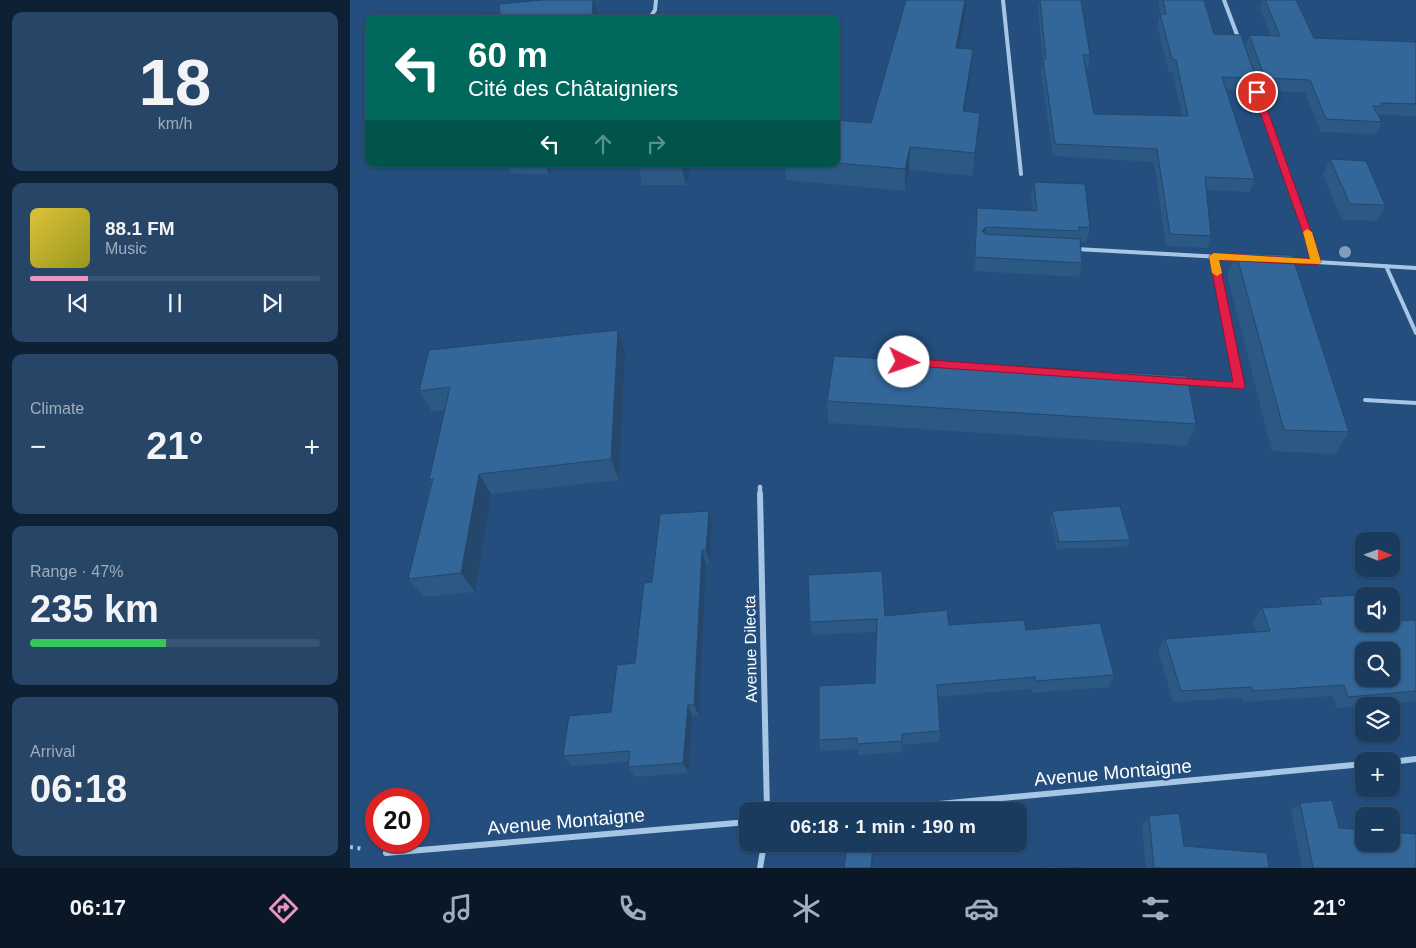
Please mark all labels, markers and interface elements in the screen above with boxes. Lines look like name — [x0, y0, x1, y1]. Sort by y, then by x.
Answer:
icon: left — [385, 35, 450, 100]
text: 60 m — [468, 35, 548, 74]
text: 18 — [139, 46, 211, 119]
pin — [1236, 71, 1278, 113]
text: Cité des Châtaigniers — [468, 76, 678, 101]
icon: arrive — [1243, 78, 1271, 106]
text: km/h — [158, 115, 192, 132]
icon: left — [536, 130, 564, 158]
icon: ahead — [589, 130, 617, 158]
icon: right — [642, 130, 670, 158]
text: 88.1 FM — [105, 218, 175, 239]
text: Music — [105, 240, 147, 257]
icon: previous — [64, 289, 92, 317]
icon: pause — [161, 289, 189, 317]
icon: next — [258, 289, 286, 317]
position arrow — [877, 335, 929, 387]
text: Climate — [30, 400, 84, 417]
text: 21° — [146, 425, 204, 467]
text: − — [30, 431, 46, 462]
text: + — [304, 431, 320, 462]
north arrow — [1355, 532, 1400, 578]
map controls — [1355, 532, 1400, 852]
text: Range · 47% — [30, 563, 123, 580]
button: sound — [1355, 587, 1400, 632]
text: 235 km — [30, 588, 159, 630]
street label: Avenue Dilecta — [741, 595, 760, 703]
button: search — [1355, 642, 1400, 687]
button: layers — [1355, 697, 1400, 742]
text: Arrival — [30, 743, 75, 760]
button: + — [1355, 752, 1400, 797]
street label: Avenue Montaigne — [1033, 755, 1193, 790]
text: 06:18 — [30, 768, 127, 810]
speed limit sign: 20 — [365, 788, 430, 853]
street label: Avenue Montaigne — [486, 804, 646, 839]
button: − — [1355, 807, 1400, 852]
text: 06:18 · 1 min · 190 m — [790, 816, 976, 837]
icon: directions — [266, 891, 301, 926]
icon: music — [440, 891, 475, 926]
icon: phone — [615, 891, 650, 926]
icon: climate — [789, 891, 824, 926]
icon: car — [964, 891, 999, 926]
icon: filters — [1138, 891, 1173, 926]
text: 06:17 — [70, 895, 126, 920]
text: 21° — [1313, 895, 1346, 920]

